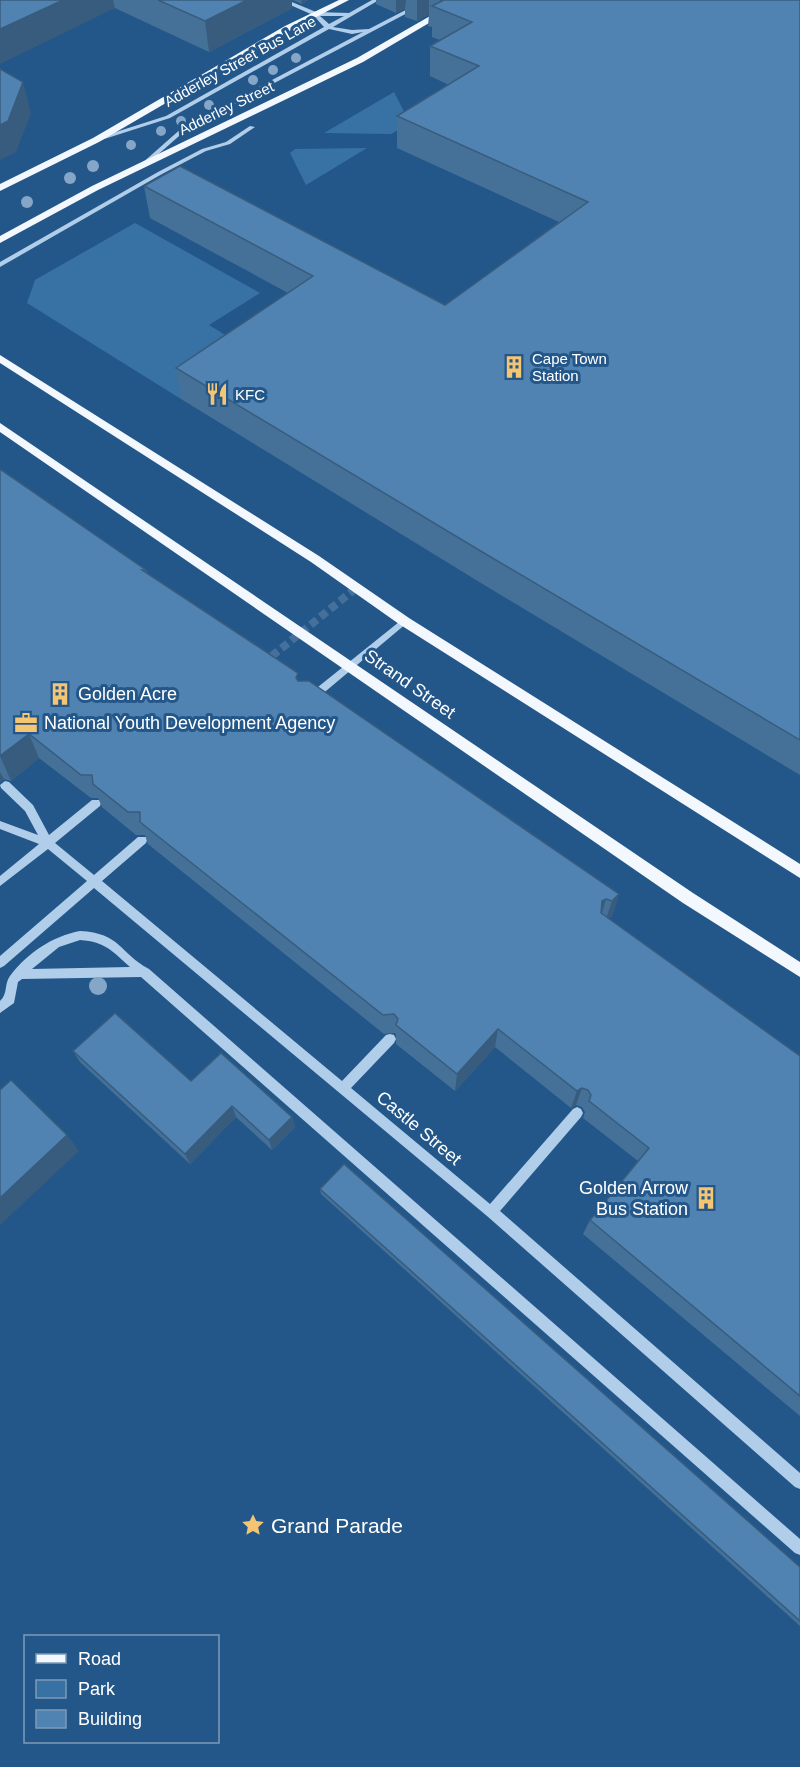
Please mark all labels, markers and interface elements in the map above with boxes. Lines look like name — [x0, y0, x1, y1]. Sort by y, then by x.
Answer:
street label: Adderley Street Bus Lane — [161, 12, 319, 110]
street label: Adderley Street — [176, 77, 276, 139]
place label: Cape Town Station — [532, 350, 607, 384]
building icon: Cape Town Station — [501, 354, 527, 380]
restaurant icon: KFC — [204, 381, 230, 407]
place label: KFC — [235, 386, 265, 403]
street label: Strand Street — [361, 645, 459, 723]
building icon: Golden Acre — [47, 681, 73, 707]
place label: Golden Acre — [78, 684, 177, 704]
office icon: National Youth Development Agency — [13, 710, 39, 736]
place label: National Youth Development Agency — [44, 713, 335, 733]
street label: Castle Street — [373, 1087, 465, 1169]
place label: Golden Arrow Bus Station — [579, 1178, 689, 1219]
building icon: Golden Arrow Bus Station — [693, 1185, 719, 1211]
place icon: Grand Parade — [240, 1512, 266, 1538]
place label: Grand Parade — [271, 1514, 403, 1537]
legend — [24, 1635, 219, 1743]
text: Road — [78, 1649, 121, 1669]
text: Park — [78, 1679, 116, 1699]
text: Building — [78, 1709, 142, 1729]

